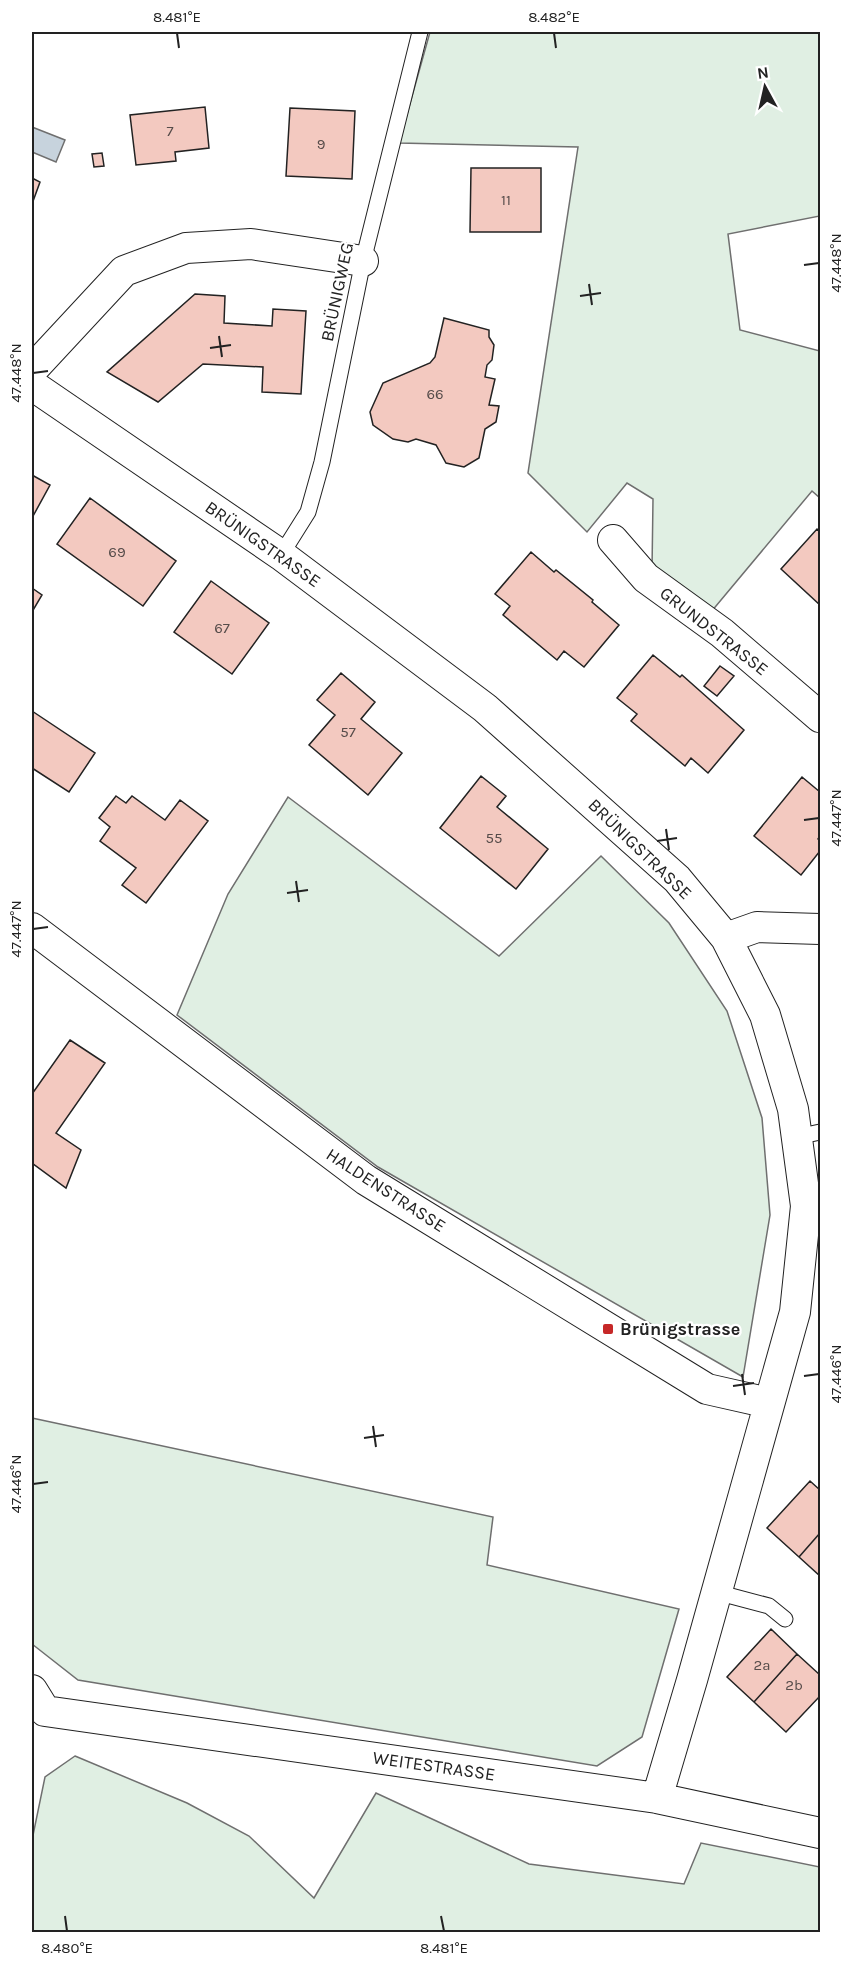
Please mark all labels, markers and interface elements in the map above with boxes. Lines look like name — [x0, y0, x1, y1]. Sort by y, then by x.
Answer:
text: 8.481°E — [153, 8, 201, 26]
text: 8.482°E — [528, 8, 580, 26]
north arrow — [735, 57, 795, 117]
text: N — [756, 62, 770, 83]
house number: 7 — [166, 122, 174, 140]
house number: 9 — [317, 135, 325, 153]
house number: 11 — [501, 191, 511, 209]
text: 47.448°N — [827, 233, 845, 293]
street label: BRÜNIGWEG — [316, 240, 358, 344]
text: 47.448°N — [7, 343, 25, 403]
house number: 66 — [426, 385, 444, 403]
street label: BRÜNIGSTRASSE — [201, 496, 325, 592]
house number: 69 — [108, 543, 126, 561]
street label: GRUNDSTRASSE — [655, 582, 773, 680]
house number: 67 — [214, 619, 230, 637]
house number: 57 — [340, 723, 356, 741]
text: 47.447°N — [827, 789, 845, 847]
street label: BRÜNIGSTRASSE — [583, 794, 697, 904]
house number: 55 — [486, 829, 502, 847]
text: 47.447°N — [7, 900, 25, 958]
street label: HALDENSTRASSE — [322, 1143, 450, 1237]
place label: Brünigstrasse — [620, 1318, 740, 1340]
marker: Brünigstrasse — [601, 1322, 615, 1336]
text: 47.446°N — [827, 1345, 845, 1403]
text: 47.446°N — [7, 1455, 25, 1513]
house number: 2a — [754, 1656, 770, 1674]
house number: 2b — [785, 1676, 803, 1694]
street label: WEITESTRASSE — [371, 1747, 497, 1785]
text: 8.480°E — [41, 1939, 93, 1957]
text: 8.481°E — [420, 1939, 468, 1957]

